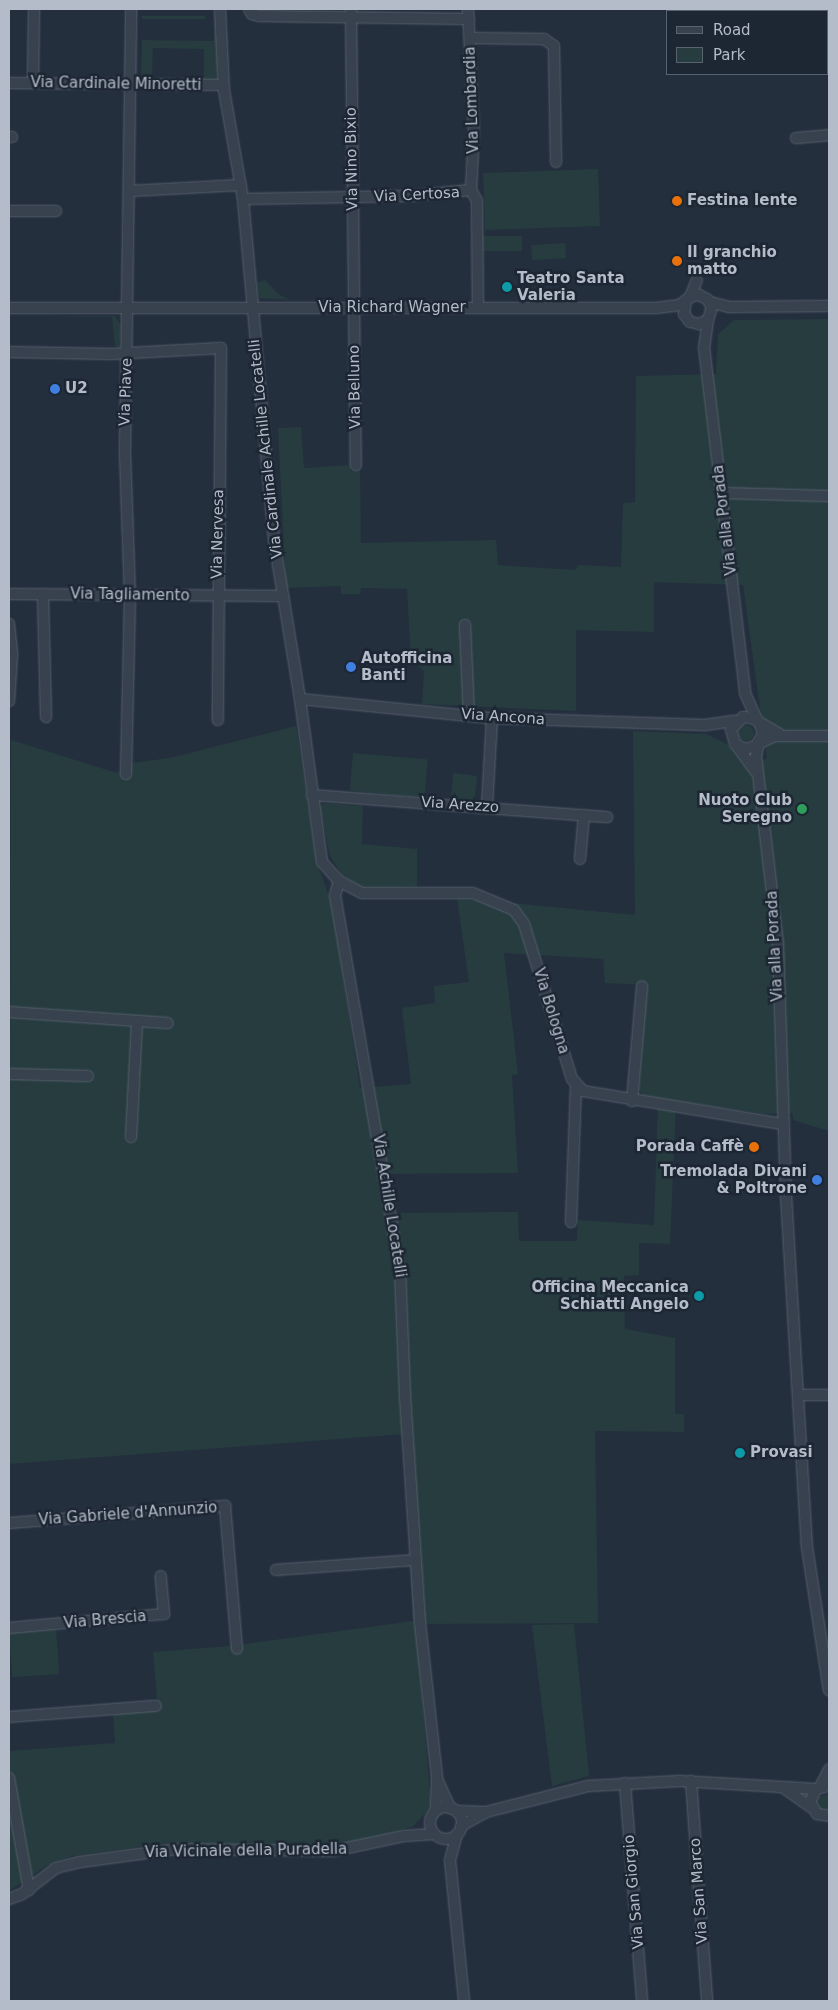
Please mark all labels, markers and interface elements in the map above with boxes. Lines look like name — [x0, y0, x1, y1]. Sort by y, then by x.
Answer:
legend — [666, 10, 828, 75]
text: Road — [713, 21, 751, 39]
street label: Via Lombardia — [461, 46, 483, 154]
text: Park — [713, 46, 745, 64]
street label: Via Cardinale Minoretti — [30, 74, 202, 94]
street label: Via Nino Bixio — [342, 107, 362, 211]
street label: Via Certosa — [374, 184, 460, 206]
place label: Festina lente — [687, 192, 797, 210]
marker: Festina lente — [671, 195, 683, 207]
place label: Il granchio matto — [687, 243, 777, 278]
marker: Il granchio matto — [671, 255, 683, 267]
place label: Teatro Santa Valeria — [517, 269, 625, 304]
marker: Teatro Santa Valeria — [501, 281, 513, 293]
street label: Via Richard Wagner — [318, 299, 466, 317]
street label: Via Cardinale Achille Locatelli — [246, 338, 286, 560]
street label: Via Belluno — [345, 345, 365, 429]
street label: Via Piave — [116, 358, 136, 426]
place label: U2 — [65, 380, 88, 398]
marker: U2 — [49, 383, 61, 395]
street label: Via alla Porada — [709, 464, 741, 576]
street label: Via Nervesa — [208, 489, 228, 579]
street label: Via Tagliamento — [70, 585, 190, 605]
place label: Autofficina Banti — [361, 649, 452, 684]
marker: Autofficina Banti — [345, 661, 357, 673]
street label: Via Ancona — [460, 705, 546, 729]
place label: Nuoto Club Seregno — [698, 791, 792, 826]
street label: Via Arezzo — [420, 793, 500, 817]
marker: Nuoto Club Seregno — [796, 803, 808, 815]
street label: Via alla Porada — [763, 890, 787, 1002]
street label: Via Bologna — [529, 966, 573, 1056]
street label: Via Achille Locatelli — [369, 1133, 409, 1279]
place label: Porada Caffè — [636, 1138, 744, 1156]
marker: Porada Caffè — [748, 1141, 760, 1153]
place label: Tremolada Divani & Poltrone — [660, 1162, 807, 1197]
marker: Tremolada Divani & Poltrone — [811, 1174, 823, 1186]
place label: Officina Meccanica Schiatti Angelo — [532, 1278, 689, 1313]
marker: Officina Meccanica Schiatti Angelo — [693, 1290, 705, 1302]
place label: Provasi — [750, 1444, 813, 1462]
marker: Provasi — [734, 1447, 746, 1459]
street label: Via Gabriele d'Annunzio — [38, 1499, 218, 1529]
street label: Via Brescia — [63, 1607, 147, 1633]
street label: Via San Giorgio — [620, 1834, 648, 1950]
street label: Via San Marco — [686, 1837, 712, 1945]
street label: Via Vicinale della Puradella — [145, 1840, 347, 1862]

